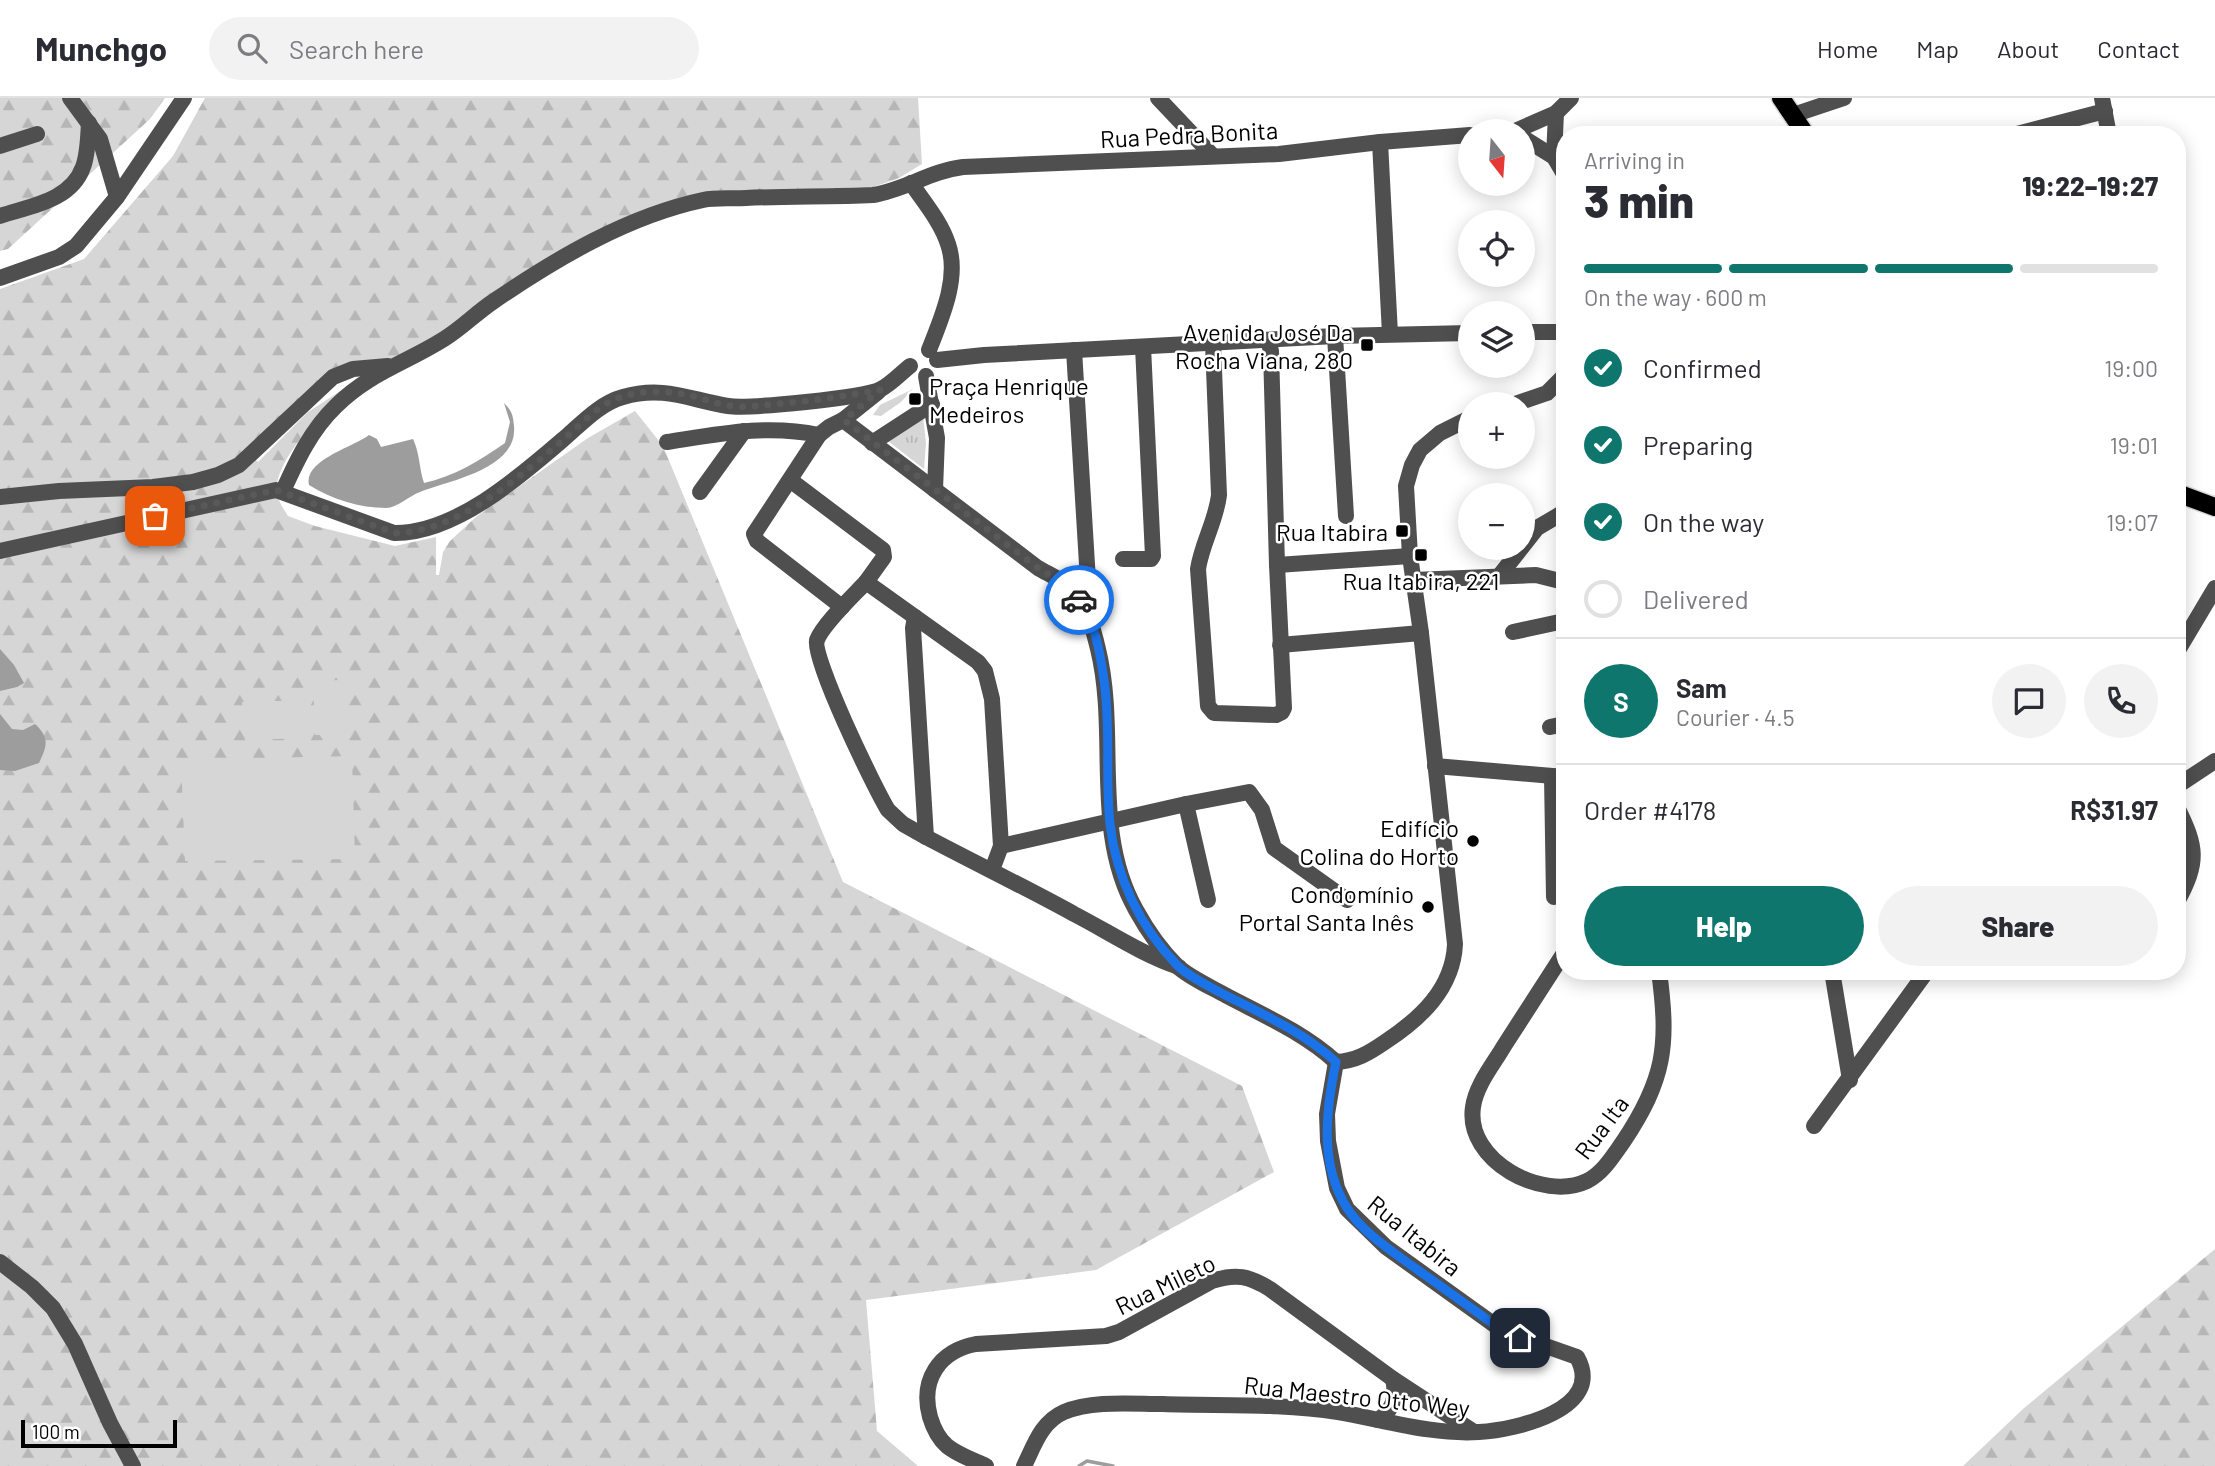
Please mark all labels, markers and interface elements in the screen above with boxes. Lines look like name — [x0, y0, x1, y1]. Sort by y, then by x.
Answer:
search box — [209, 17, 699, 80]
text: Munchgo — [35, 28, 167, 68]
icon: search — [233, 29, 271, 67]
text: Search here — [289, 33, 424, 64]
text: Home — [1817, 34, 1878, 63]
text: Map — [1916, 34, 1959, 63]
text: About — [1997, 34, 2059, 63]
text: Contact — [2097, 34, 2180, 63]
street label: Rua Pedra Bonita — [1099, 115, 1279, 153]
north arrow — [1458, 119, 1535, 196]
map controls — [1458, 119, 1535, 560]
text: Arriving in — [1584, 146, 1685, 174]
text: 19:22–19:27 — [2022, 170, 2158, 201]
text: 3 min — [1584, 172, 1694, 227]
button: locate — [1458, 210, 1535, 287]
text: On the way · 600 m — [1584, 283, 1767, 311]
button: layers — [1458, 301, 1535, 378]
place label: Avenida José Da Rocha Viana, 280 — [1175, 317, 1353, 374]
marker: Avenida José Da Rocha Viana, 280 — [1359, 337, 1375, 353]
icon: check — [1584, 349, 1622, 387]
text: Confirmed — [1643, 352, 1762, 383]
text: 19:00 — [2104, 354, 2158, 382]
place label: Praça Henrique Medeiros — [929, 371, 1089, 428]
marker: Praça Henrique Medeiros — [907, 391, 923, 407]
button: + — [1458, 392, 1535, 469]
icon: check — [1584, 426, 1622, 464]
text: Preparing — [1643, 429, 1753, 460]
text: 19:01 — [2110, 431, 2158, 459]
button: − — [1458, 483, 1535, 560]
pin — [125, 486, 185, 546]
icon: bag — [136, 497, 174, 535]
icon: check — [1584, 503, 1622, 541]
text: On the way — [1643, 506, 1764, 537]
text: 19:07 — [2106, 508, 2158, 536]
place label: Rua Itabira — [1276, 517, 1388, 546]
marker: Rua Itabira — [1394, 523, 1410, 539]
marker: Rua Itabira, 221 — [1413, 547, 1429, 563]
courier — [1044, 565, 1114, 635]
place label: Rua Itabira, 221 — [1343, 566, 1499, 595]
icon: car — [1060, 581, 1098, 619]
text: Delivered — [1643, 583, 1749, 614]
button: chat — [1992, 664, 2066, 738]
button: phone — [2084, 664, 2158, 738]
text: Sam — [1676, 672, 1727, 703]
text: S — [1613, 686, 1629, 717]
text: Courier · 4.5 — [1676, 703, 1795, 731]
text: Order #4178 — [1584, 794, 1716, 825]
text: R$31.97 — [2070, 794, 2158, 825]
place label: Edifício Colina do Horto — [1299, 813, 1459, 870]
marker: Edifício Colina do Horto — [1465, 833, 1481, 849]
place label: Condomínio Portal Santa Inês — [1239, 879, 1414, 936]
button: Help — [1584, 886, 1864, 966]
button: Share — [1878, 886, 2158, 966]
marker: Condomínio Portal Santa Inês — [1420, 899, 1436, 915]
street label: Rua Ita — [1568, 1090, 1634, 1164]
street label: Rua Itabira — [1362, 1188, 1468, 1282]
street label: Rua Mileto — [1110, 1247, 1220, 1321]
pin — [1490, 1308, 1550, 1368]
icon: home — [1501, 1319, 1539, 1357]
street label: Rua Maestro Otto Wey — [1243, 1370, 1471, 1422]
scale bar — [21, 1417, 177, 1449]
text: 100 m — [32, 1420, 80, 1443]

